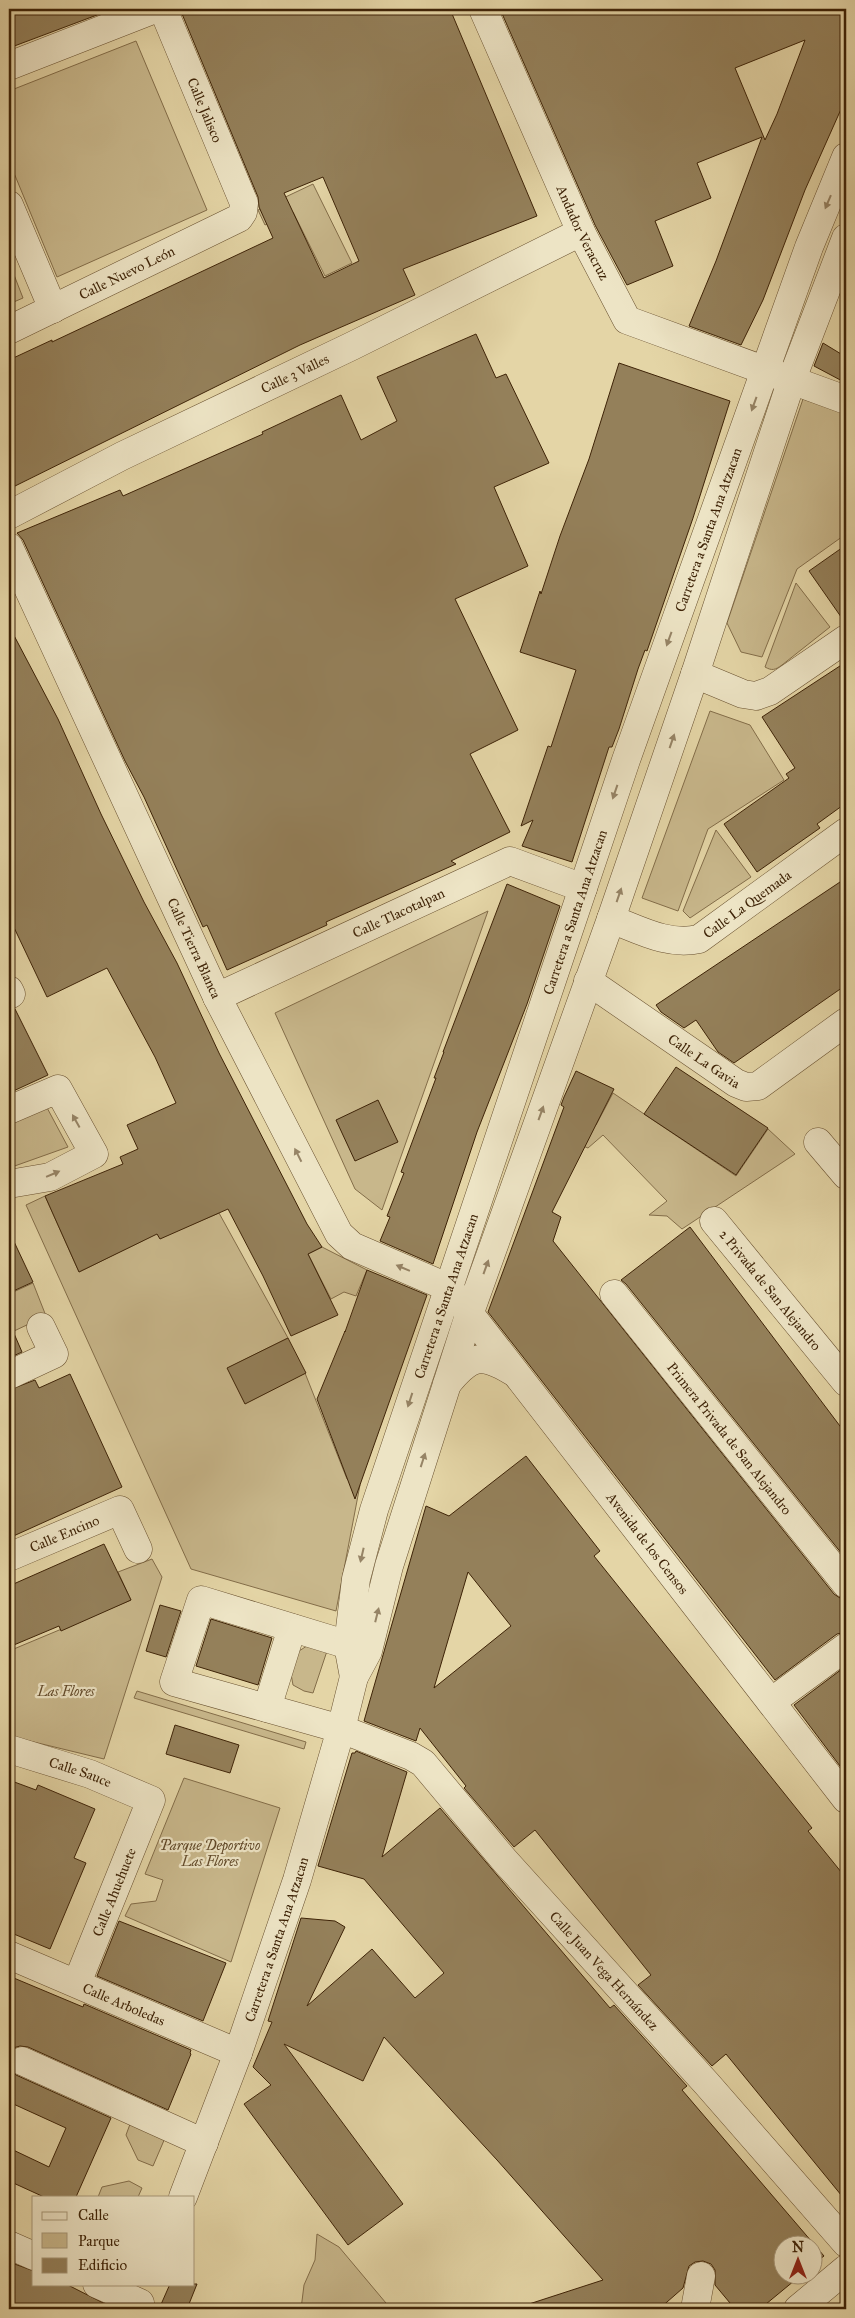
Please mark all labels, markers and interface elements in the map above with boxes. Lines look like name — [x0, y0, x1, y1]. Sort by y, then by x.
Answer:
street label: Calle Jalisco — [182, 75, 226, 146]
street label: Andador Veracruz — [552, 182, 613, 284]
one-way arrow — [823, 195, 831, 209]
street label: Calle Nuevo León — [76, 242, 178, 304]
street label: Calle 3 Valles — [258, 350, 332, 397]
one-way arrow — [750, 397, 758, 412]
street label: Carretera a Santa Ana Atzacan — [672, 445, 746, 614]
one-way arrow — [665, 632, 673, 647]
one-way arrow — [668, 733, 676, 748]
one-way arrow — [611, 785, 618, 800]
street label: Carretera a Santa Ana Atzacan — [540, 827, 611, 997]
street label: Calle La Quemada — [700, 867, 795, 942]
street label: Calle Tlacotalpan — [350, 884, 448, 942]
one-way arrow — [616, 887, 624, 902]
street label: Calle Tierra Blanca — [163, 895, 225, 1002]
street label: Calle La Gavia — [665, 1031, 742, 1093]
one-way arrow — [538, 1106, 545, 1121]
one-way arrow — [72, 1114, 80, 1129]
one-way arrow — [294, 1147, 302, 1162]
one-way arrow — [46, 1170, 60, 1178]
street label: Carretera a Santa Ana Atzacan — [411, 1211, 482, 1381]
street label: 2 Privada de San Alejandro — [716, 1226, 825, 1354]
one-way arrow — [483, 1259, 490, 1274]
one-way arrow — [396, 1264, 410, 1272]
street label: Primera Privada de San Alejandro — [663, 1359, 795, 1518]
one-way arrow — [406, 1393, 414, 1408]
one-way arrow — [420, 1452, 428, 1467]
street label: Avenida de los Censos — [602, 1489, 692, 1598]
street label: Calle Encino — [27, 1512, 102, 1556]
one-way arrow — [358, 1548, 366, 1563]
one-way arrow — [373, 1608, 381, 1623]
park label: Las Flores — [37, 1683, 95, 1700]
street label: Calle Sauce — [47, 1754, 114, 1791]
park label: Parque Deportivo Las Flores — [160, 1837, 260, 1870]
street label: Calle Ahuehuete — [89, 1845, 140, 1939]
street label: Carretera a Santa Ana Atzacan — [241, 1855, 312, 2024]
street label: Calle Juan Vega Hernández — [546, 1908, 663, 2034]
street label: Calle Arboledas — [80, 1979, 168, 2030]
legend — [32, 2196, 195, 2286]
text: Calle — [78, 2206, 109, 2224]
text: Parque — [78, 2232, 120, 2251]
north arrow — [772, 2236, 822, 2286]
text: N — [792, 2239, 804, 2256]
text: Edificio — [78, 2256, 127, 2274]

